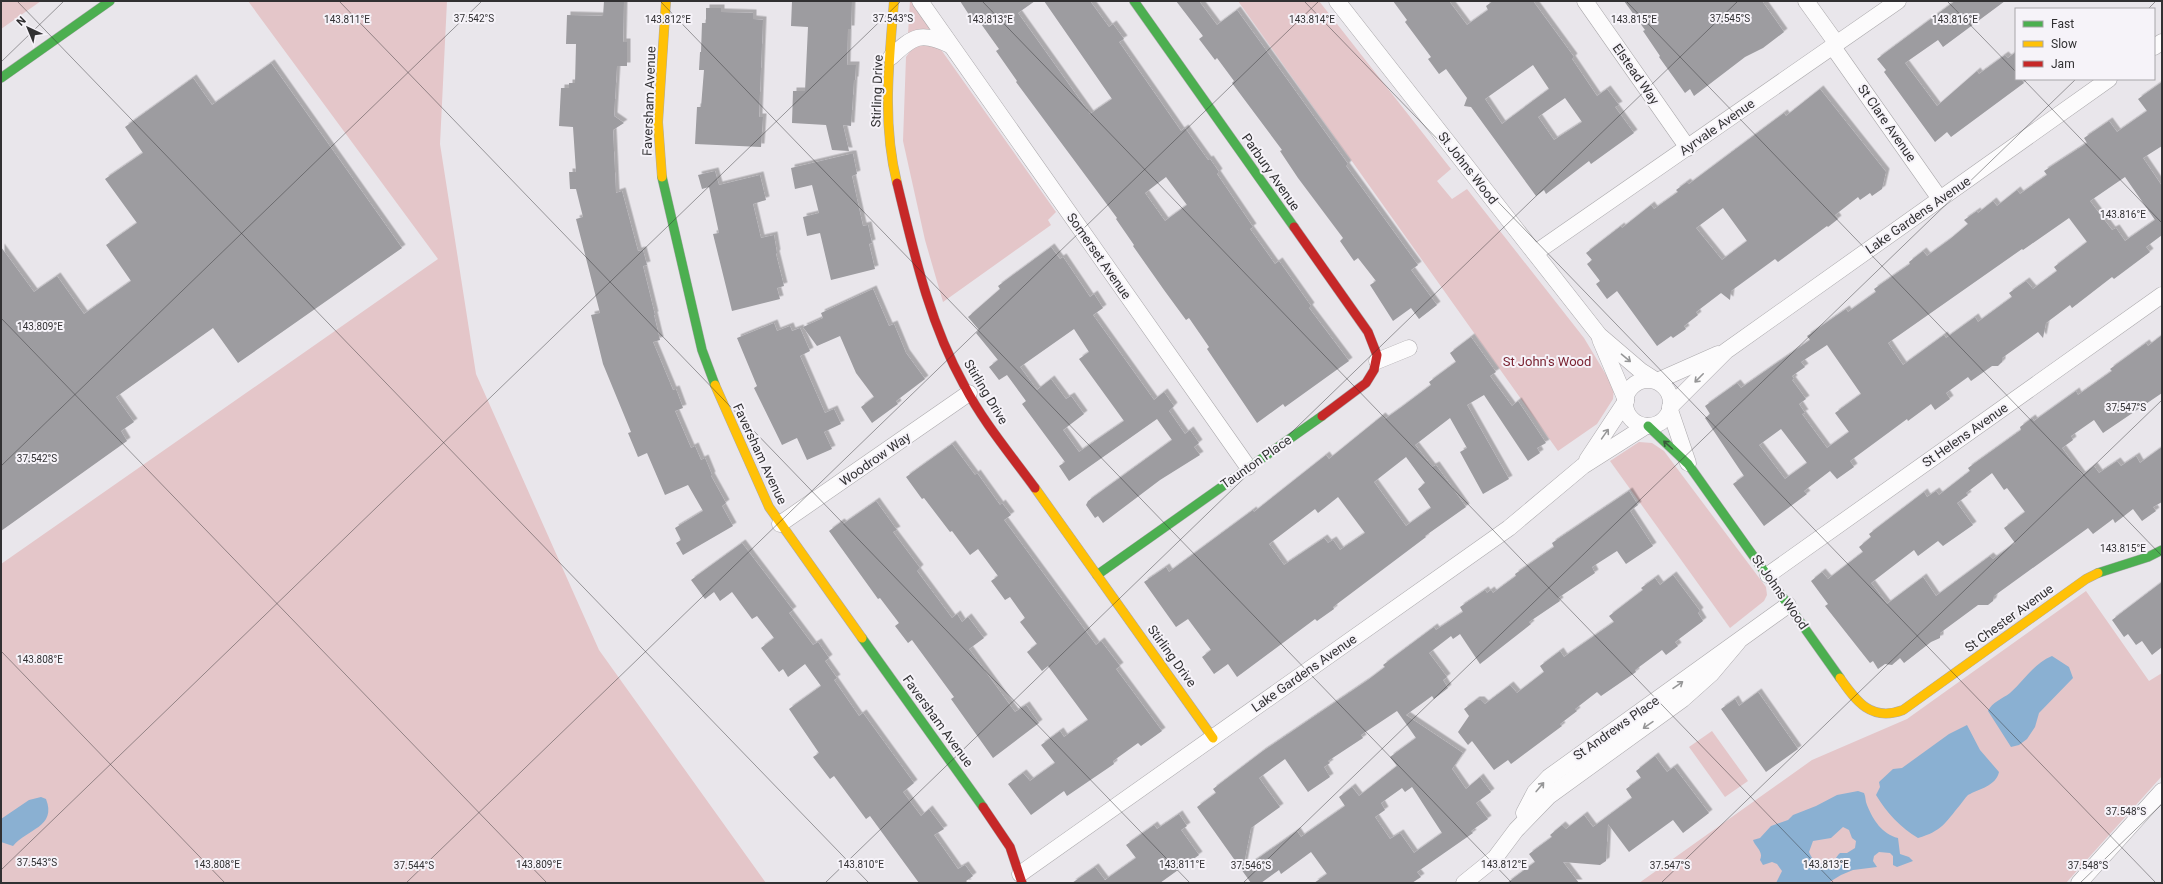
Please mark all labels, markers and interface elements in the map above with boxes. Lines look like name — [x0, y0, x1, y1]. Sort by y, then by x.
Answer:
north arrow — [8, 8, 48, 48]
legend — [2015, 8, 2155, 80]
text: 37.542°S — [454, 13, 494, 24]
text: 37.543°S — [873, 13, 913, 24]
text: 37.545°S — [1710, 13, 1750, 24]
text: N — [14, 14, 29, 29]
text: 143.811°E — [324, 14, 370, 25]
text: 143.812°E — [645, 14, 691, 25]
text: 143.813°E — [967, 14, 1013, 25]
text: 143.814°E — [1289, 14, 1335, 25]
text: 143.815°E — [1611, 14, 1657, 25]
text: 143.816°E — [1932, 14, 1978, 25]
text: Fast — [2051, 17, 2074, 31]
text: Slow — [2051, 37, 2077, 51]
street label: Elstead Way — [1610, 41, 1662, 107]
street label: Faversham Avenue — [640, 46, 658, 156]
street label: Stirling Drive — [868, 54, 886, 128]
text: Jam — [2051, 57, 2075, 71]
street label: St Clare Avenue — [1855, 82, 1919, 165]
street label: Ayrvale Avenue — [1677, 96, 1757, 158]
street label: St Johns Wood — [1435, 129, 1501, 207]
street label: Parbury Avenue — [1239, 131, 1303, 213]
street label: Lake Gardens Avenue — [1863, 173, 1973, 257]
text: 143.816°E — [2100, 209, 2146, 220]
street label: Somerset Avenue — [1064, 210, 1134, 302]
text: 143.809°E — [17, 321, 63, 332]
park label: St John's Wood — [1503, 354, 1591, 369]
one-way arrow — [1621, 354, 1632, 363]
street label: Stirling Drive — [961, 357, 1011, 427]
one-way arrow — [1694, 373, 1704, 383]
street label: St Helens Avenue — [1919, 400, 2011, 470]
street label: Faversham Avenue — [730, 401, 790, 507]
text: 37.547°S — [2106, 402, 2146, 413]
street label: Woodrow Way — [837, 429, 913, 489]
one-way arrow — [1601, 429, 1609, 440]
street label: Taunton Place — [1218, 432, 1294, 492]
one-way arrow — [1663, 441, 1673, 450]
text: 37.542°S — [17, 453, 57, 464]
text: 143.815°E — [2100, 543, 2146, 554]
street label: St Johns Wood — [1749, 552, 1811, 632]
street label: St Chester Avenue — [1962, 581, 2056, 655]
street label: Stirling Drive — [1145, 622, 1200, 690]
street label: Lake Gardens Avenue — [1249, 631, 1359, 715]
text: 143.808°E — [17, 654, 63, 665]
street label: Faversham Avenue — [900, 672, 976, 770]
one-way arrow — [1672, 681, 1683, 689]
street label: St Andrews Place — [1570, 693, 1662, 763]
one-way arrow — [1643, 721, 1654, 729]
one-way arrow — [1535, 781, 1544, 792]
text: 37.548°S — [2106, 806, 2146, 817]
text: 37.543°S — [17, 857, 57, 868]
text: 143.808°E — [194, 859, 240, 870]
text: 143.809°E — [516, 859, 562, 870]
text: 143.810°E — [838, 859, 884, 870]
text: 143.811°E — [1159, 859, 1205, 870]
text: 143.812°E — [1481, 859, 1527, 870]
text: 143.813°E — [1803, 859, 1849, 870]
text: 37.544°S — [394, 860, 434, 871]
text: 37.546°S — [1231, 860, 1271, 871]
text: 37.547°S — [1650, 860, 1690, 871]
text: 37.548°S — [2068, 860, 2108, 871]

